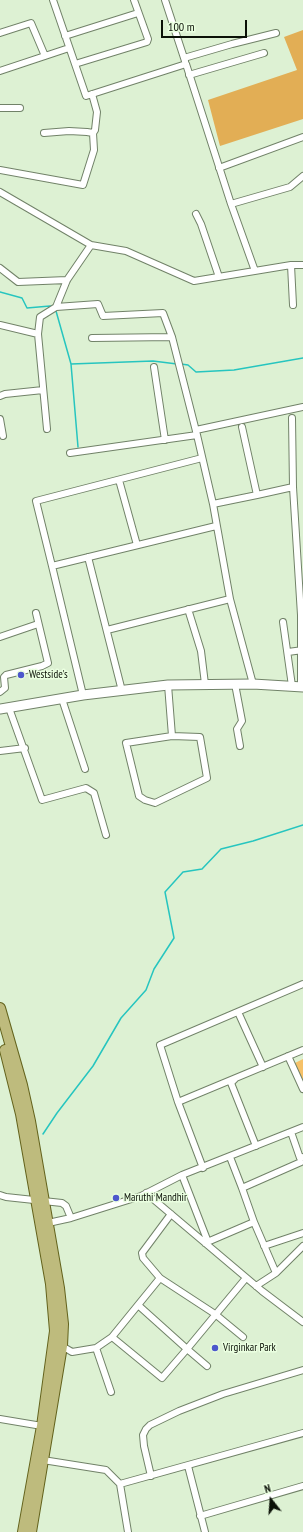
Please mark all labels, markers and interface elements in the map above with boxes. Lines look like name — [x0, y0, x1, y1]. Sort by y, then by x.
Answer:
scale bar — [163, 12, 249, 38]
text: 100 m — [168, 19, 195, 34]
place label: Westside's — [29, 668, 68, 682]
marker: Westside's — [16, 670, 26, 680]
place label: Maruthi Mandhir — [124, 1191, 187, 1205]
marker: Maruthi Mandhir — [111, 1193, 121, 1203]
place label: Virginkar Park — [223, 1341, 276, 1355]
marker: Virginkar Park — [210, 1343, 220, 1353]
north arrow — [251, 1480, 291, 1520]
text: N — [263, 1481, 272, 1496]

